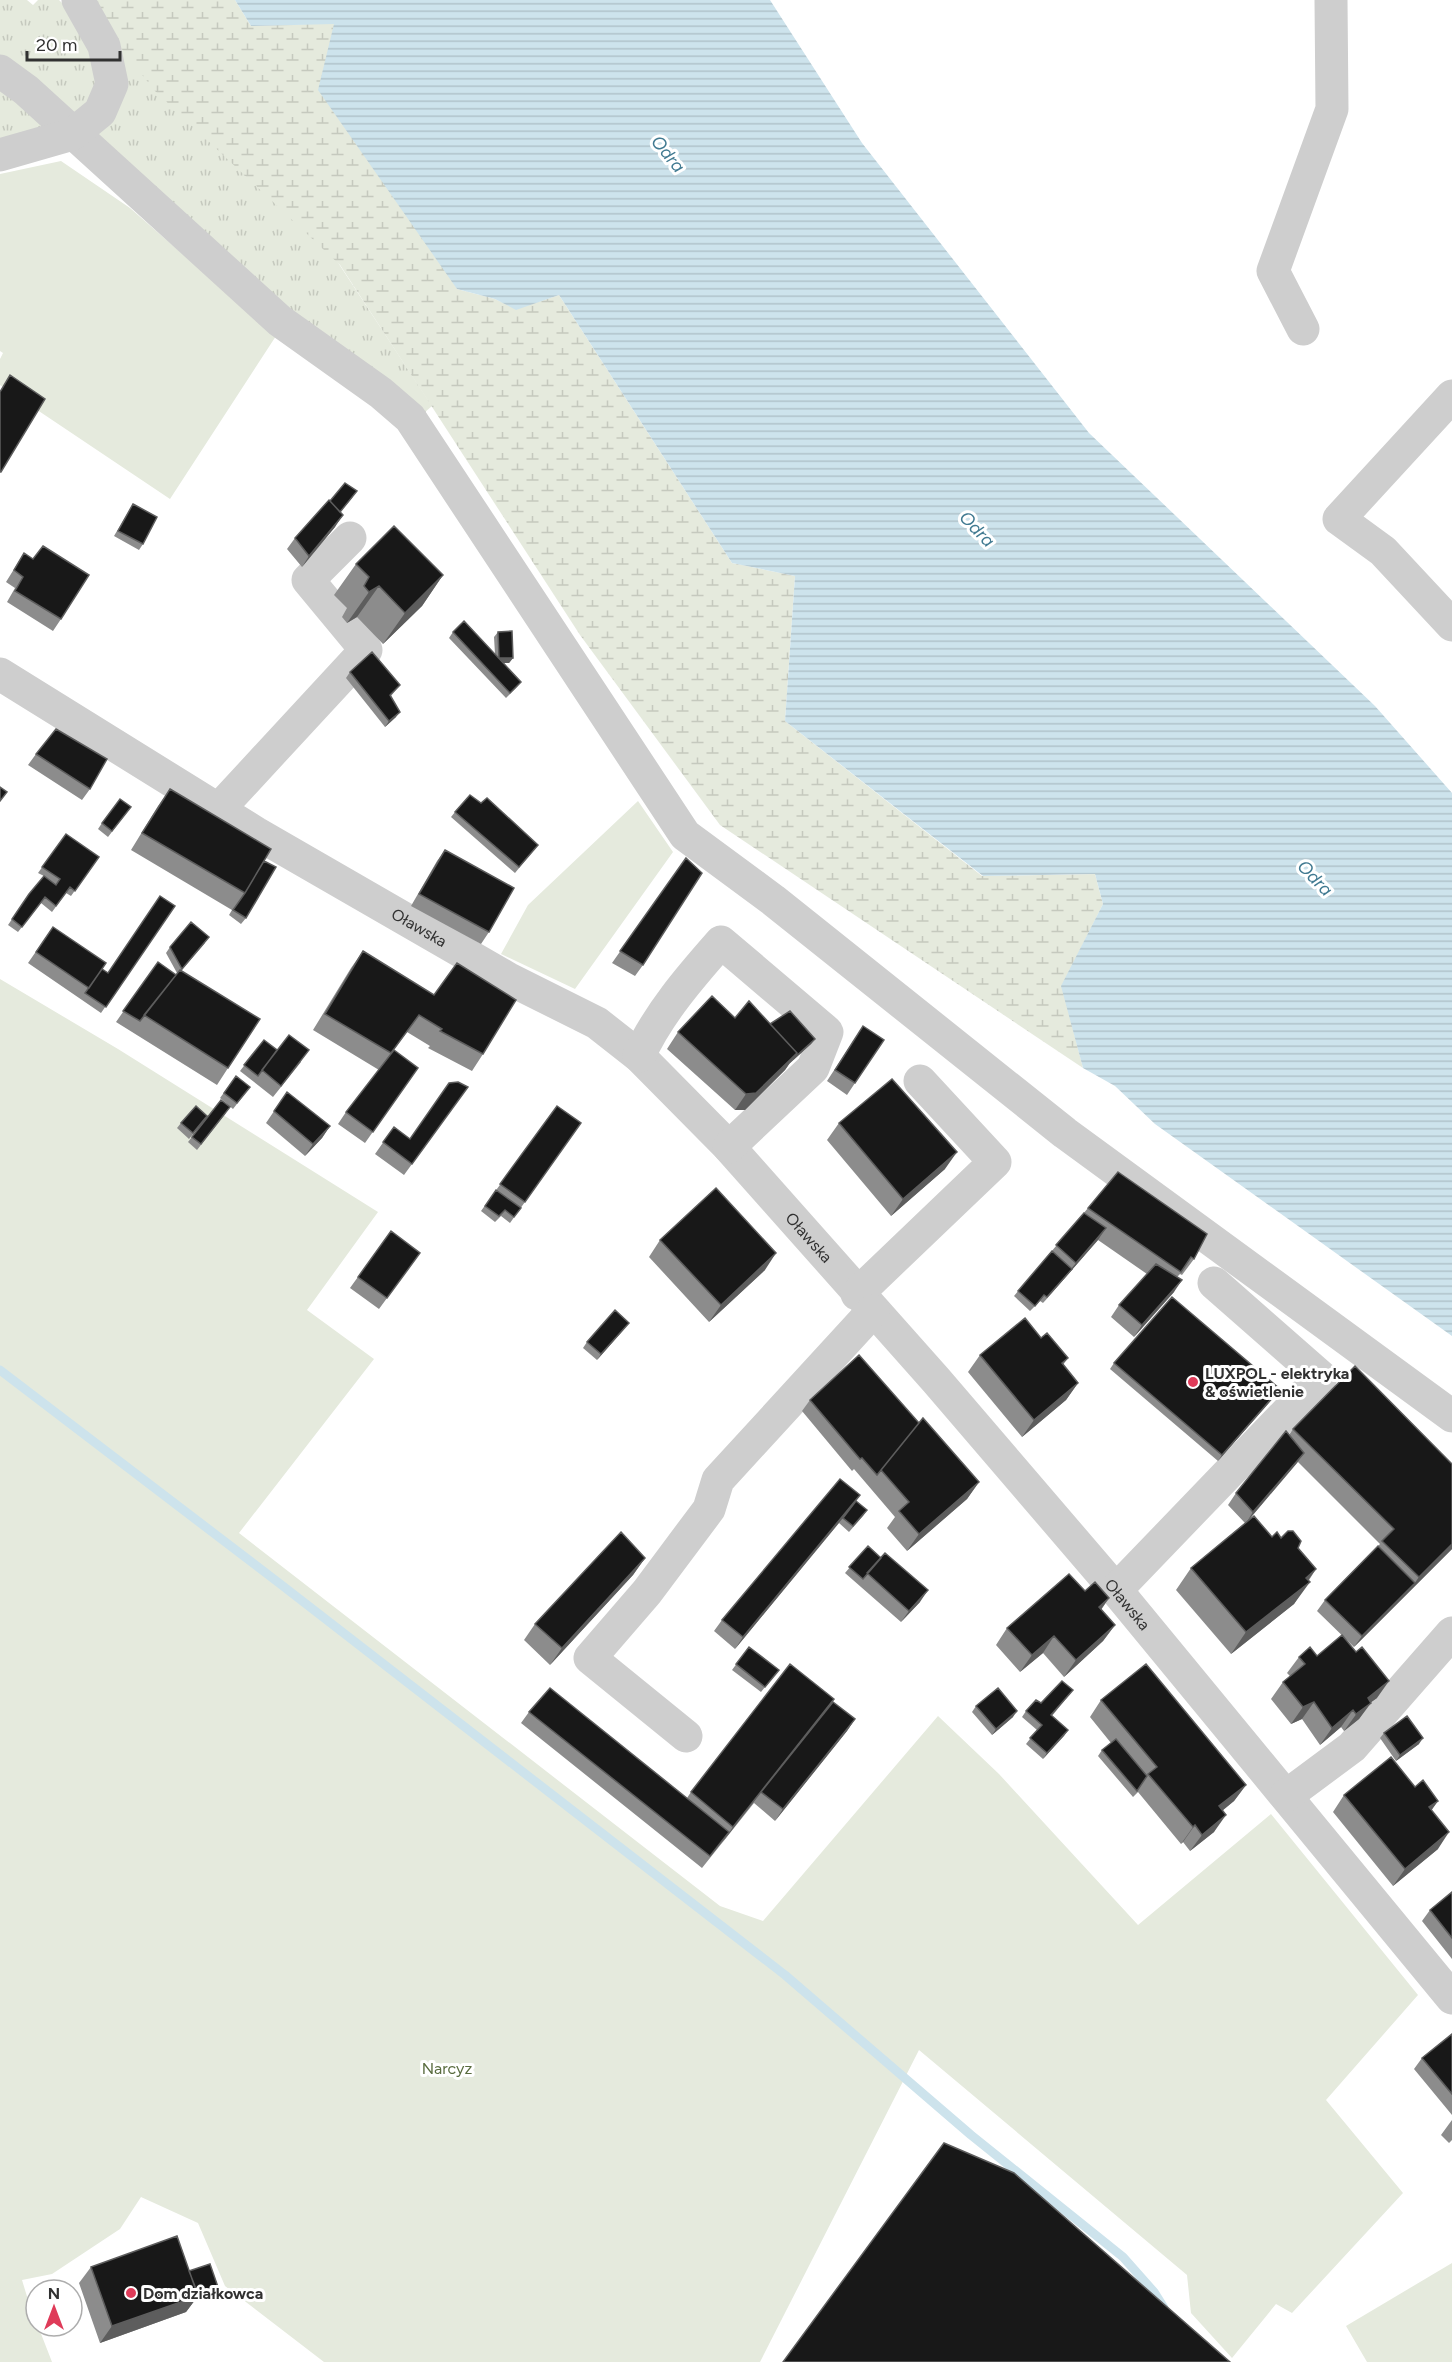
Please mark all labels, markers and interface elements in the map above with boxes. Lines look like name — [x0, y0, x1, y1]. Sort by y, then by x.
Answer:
scale bar — [27, 24, 120, 62]
text: 20 m — [36, 34, 77, 56]
water label: Odra — [646, 131, 690, 177]
water label: Odra — [955, 507, 1000, 552]
water label: Odra — [1293, 856, 1338, 901]
street label: Oławska — [388, 904, 450, 951]
street label: Oławska — [782, 1208, 836, 1266]
place label: LUXPOL - elektryka & oświetlenie — [1205, 1364, 1349, 1401]
marker: LUXPOL - elektryka & oświetlenie — [1186, 1375, 1200, 1389]
street label: Oławska — [1101, 1575, 1154, 1634]
park label: Narcyz — [422, 2059, 472, 2078]
north arrow — [24, 2278, 84, 2338]
text: N — [48, 2284, 60, 2303]
place label: Dom działkowca — [143, 2284, 263, 2303]
marker: Dom działkowca — [124, 2286, 138, 2300]

